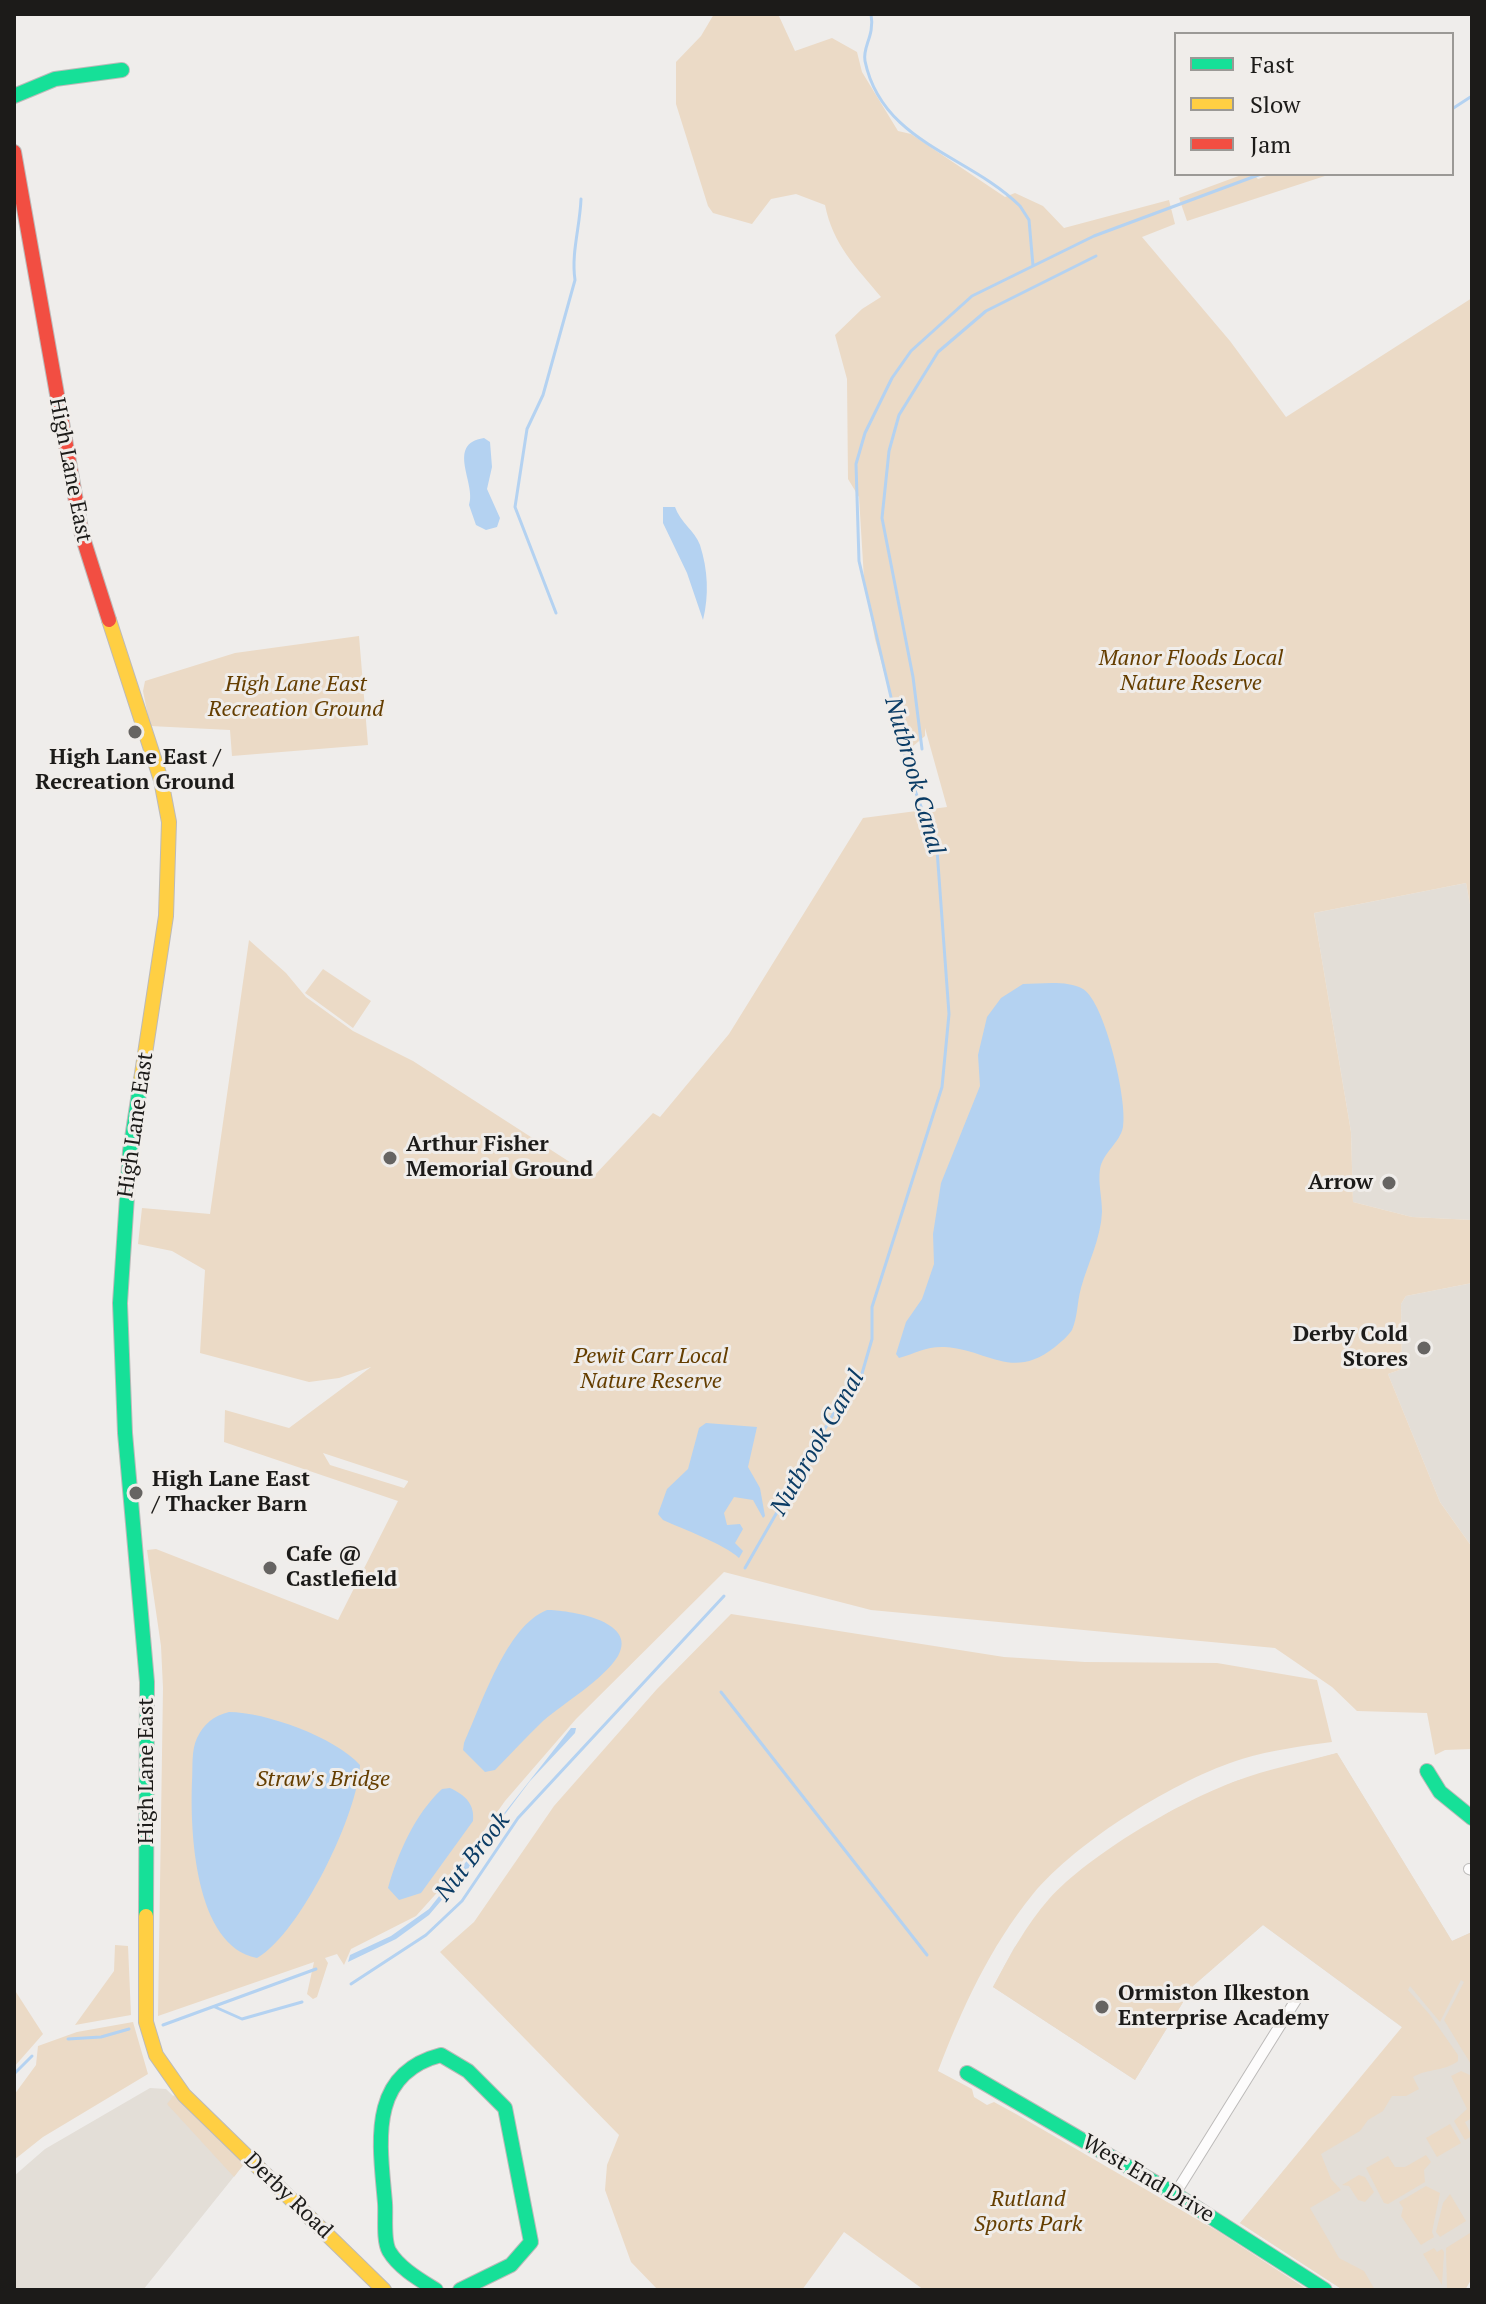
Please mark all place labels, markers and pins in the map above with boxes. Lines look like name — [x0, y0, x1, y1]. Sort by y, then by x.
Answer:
marker: High Lane East / Recreation Ground — [126, 723, 144, 741]
place label: High Lane East / Recreation Ground — [35, 745, 235, 796]
place label: Arthur Fisher Memorial Ground — [406, 1132, 593, 1184]
marker: Arthur Fisher Memorial Ground — [381, 1149, 399, 1167]
place label: Arrow — [1308, 1170, 1373, 1196]
marker: Arrow — [1380, 1174, 1398, 1192]
place label: Derby Cold Stores — [1293, 1322, 1408, 1374]
marker: Derby Cold Stores — [1415, 1339, 1433, 1357]
place label: High Lane East / Thacker Barn — [152, 1467, 310, 1518]
marker: High Lane East / Thacker Barn — [127, 1484, 145, 1502]
place label: Cafe @ Castlefield — [286, 1542, 397, 1594]
marker: Cafe @ Castlefield — [261, 1559, 279, 1577]
place label: Ormiston Ilkeston Enterprise Academy — [1118, 1981, 1328, 2032]
marker: Ormiston Ilkeston Enterprise Academy — [1093, 1998, 1111, 2016]

